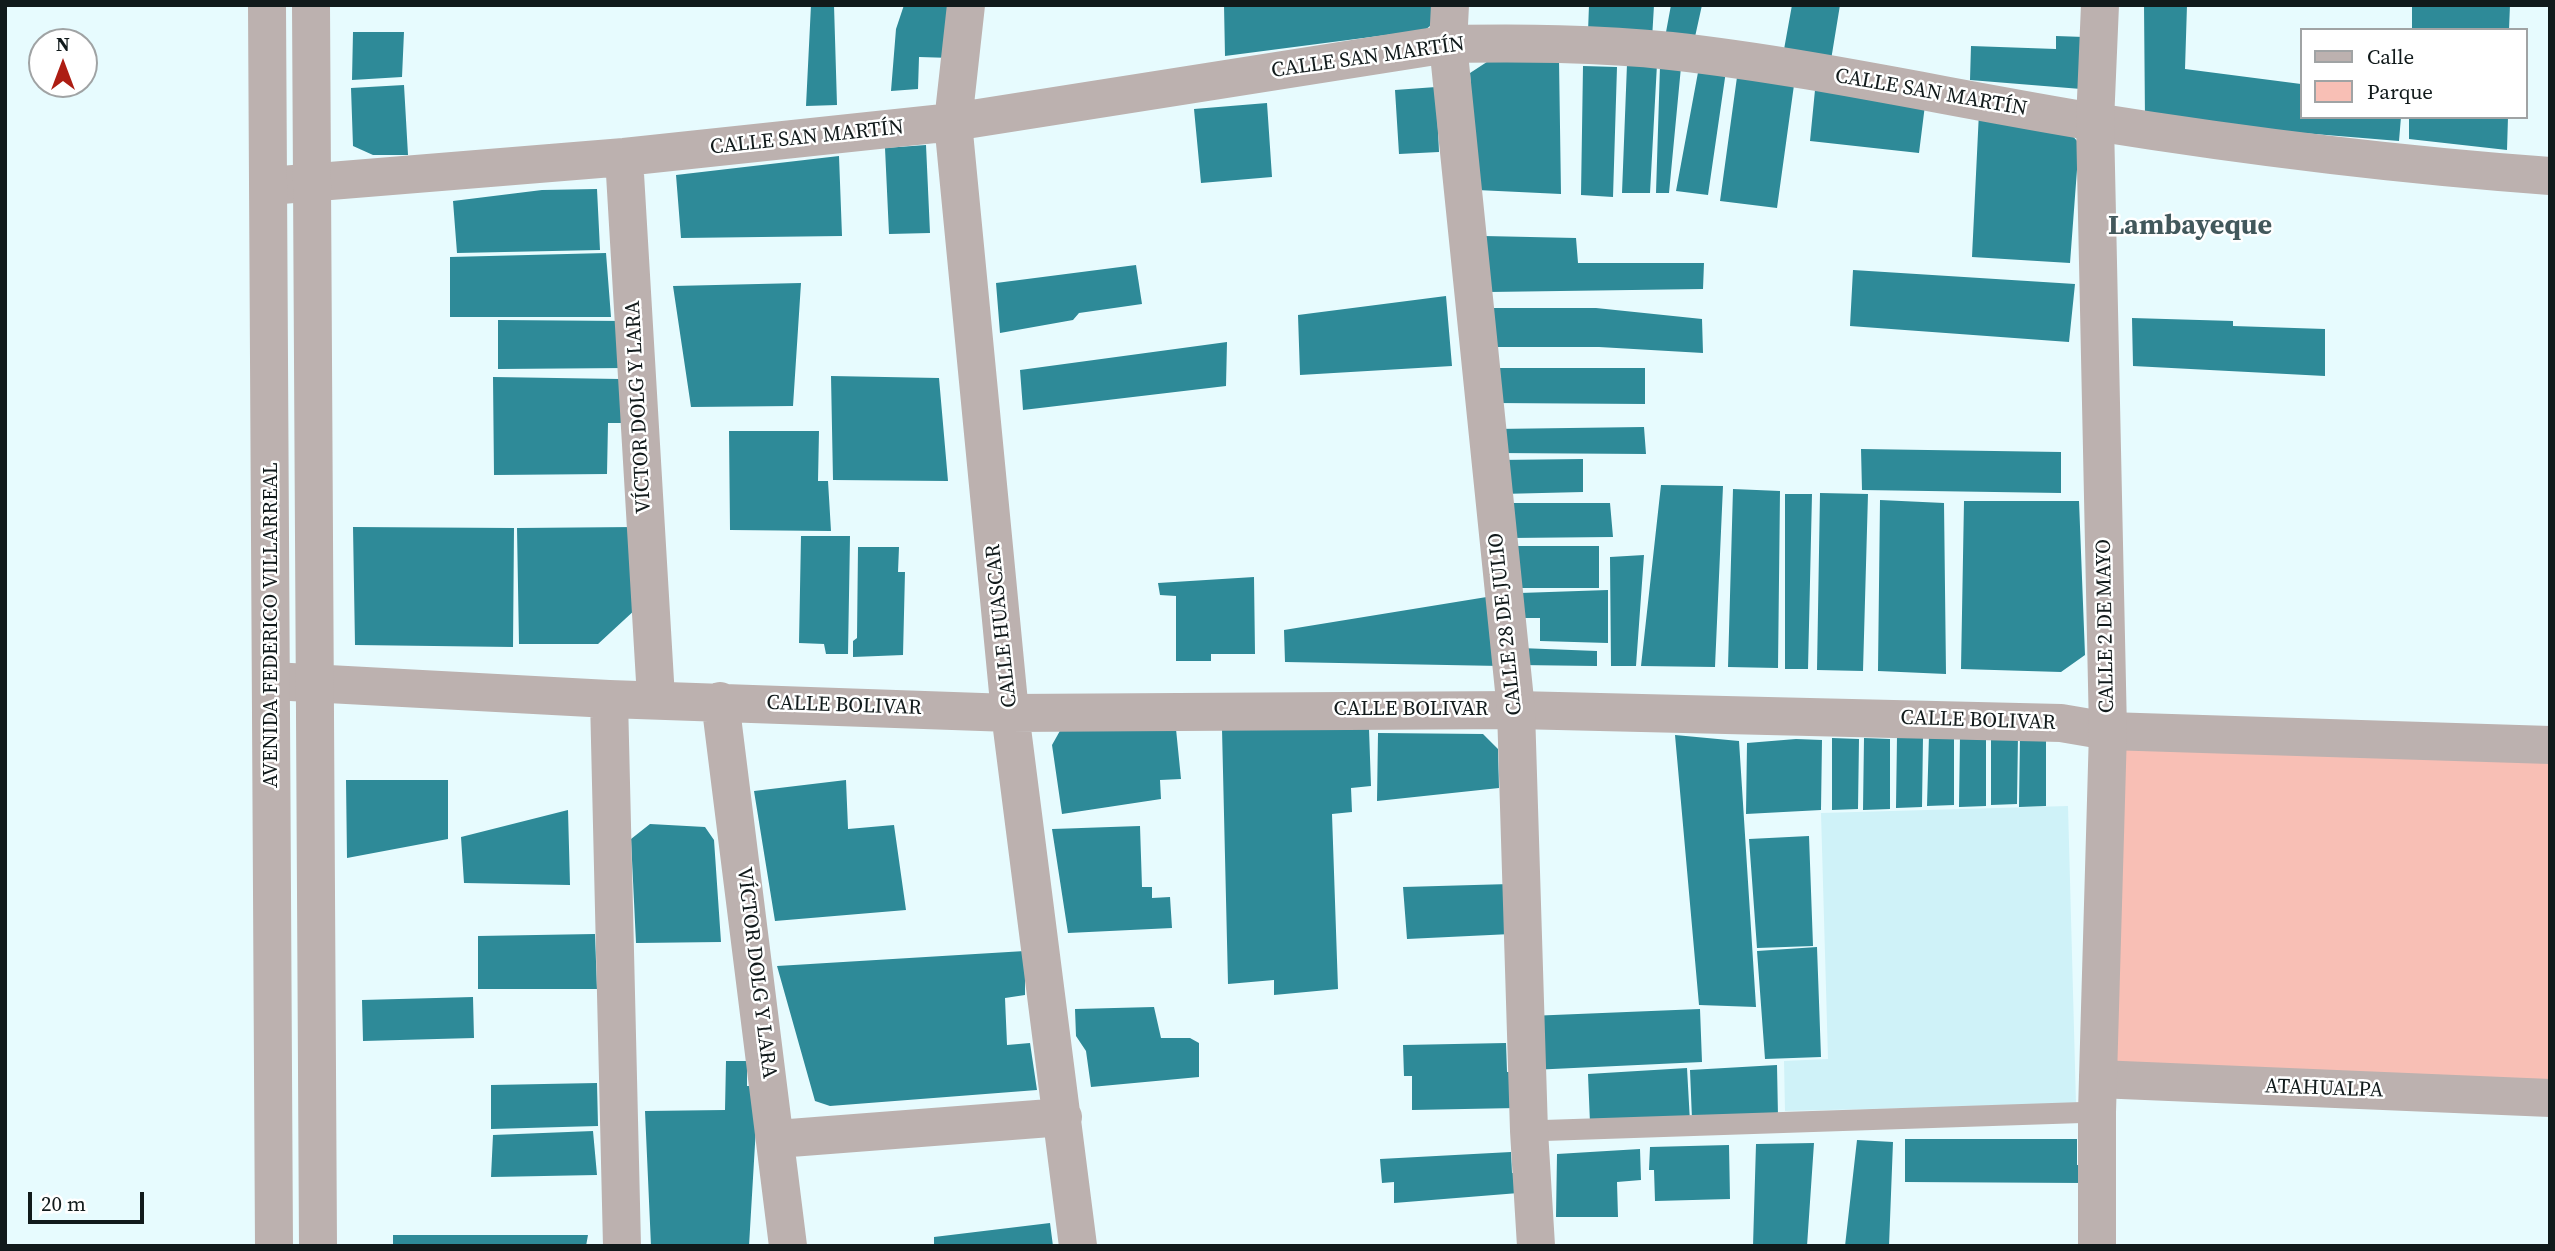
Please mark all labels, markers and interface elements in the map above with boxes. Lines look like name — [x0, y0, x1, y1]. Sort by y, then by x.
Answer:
north arrow — [28, 28, 98, 98]
legend — [2300, 28, 2527, 119]
text: N — [56, 31, 70, 57]
street label: CALLE SAN MARTÍN — [1270, 32, 1466, 84]
text: Calle — [2367, 42, 2414, 71]
street label: CALLE SAN MARTÍN — [1833, 64, 2029, 122]
text: Parque — [2367, 77, 2433, 106]
street label: CALLE SAN MARTÍN — [709, 115, 905, 161]
district label: Lambayeque — [2108, 210, 2272, 244]
street label: VÍCTOR DOLG Y LARA — [621, 300, 657, 514]
street label: AVENIDA FEDERICO VILLARREAL — [259, 462, 285, 788]
street label: CALLE 28 DE JULIO — [1484, 531, 1528, 717]
street label: CALLE 2 DE MAYO — [2092, 539, 2120, 713]
street label: CALLE HUASCAR — [981, 543, 1023, 709]
street label: CALLE BOLIVAR — [766, 691, 922, 721]
street label: CALLE BOLIVAR — [1333, 697, 1489, 723]
street label: CALLE BOLIVAR — [1900, 706, 2056, 736]
street label: VÍCTOR DOLG Y LARA — [731, 866, 781, 1080]
street label: ATAHUALPA — [2264, 1074, 2384, 1104]
scale bar — [32, 1178, 147, 1222]
text: 20 m — [41, 1189, 86, 1218]

